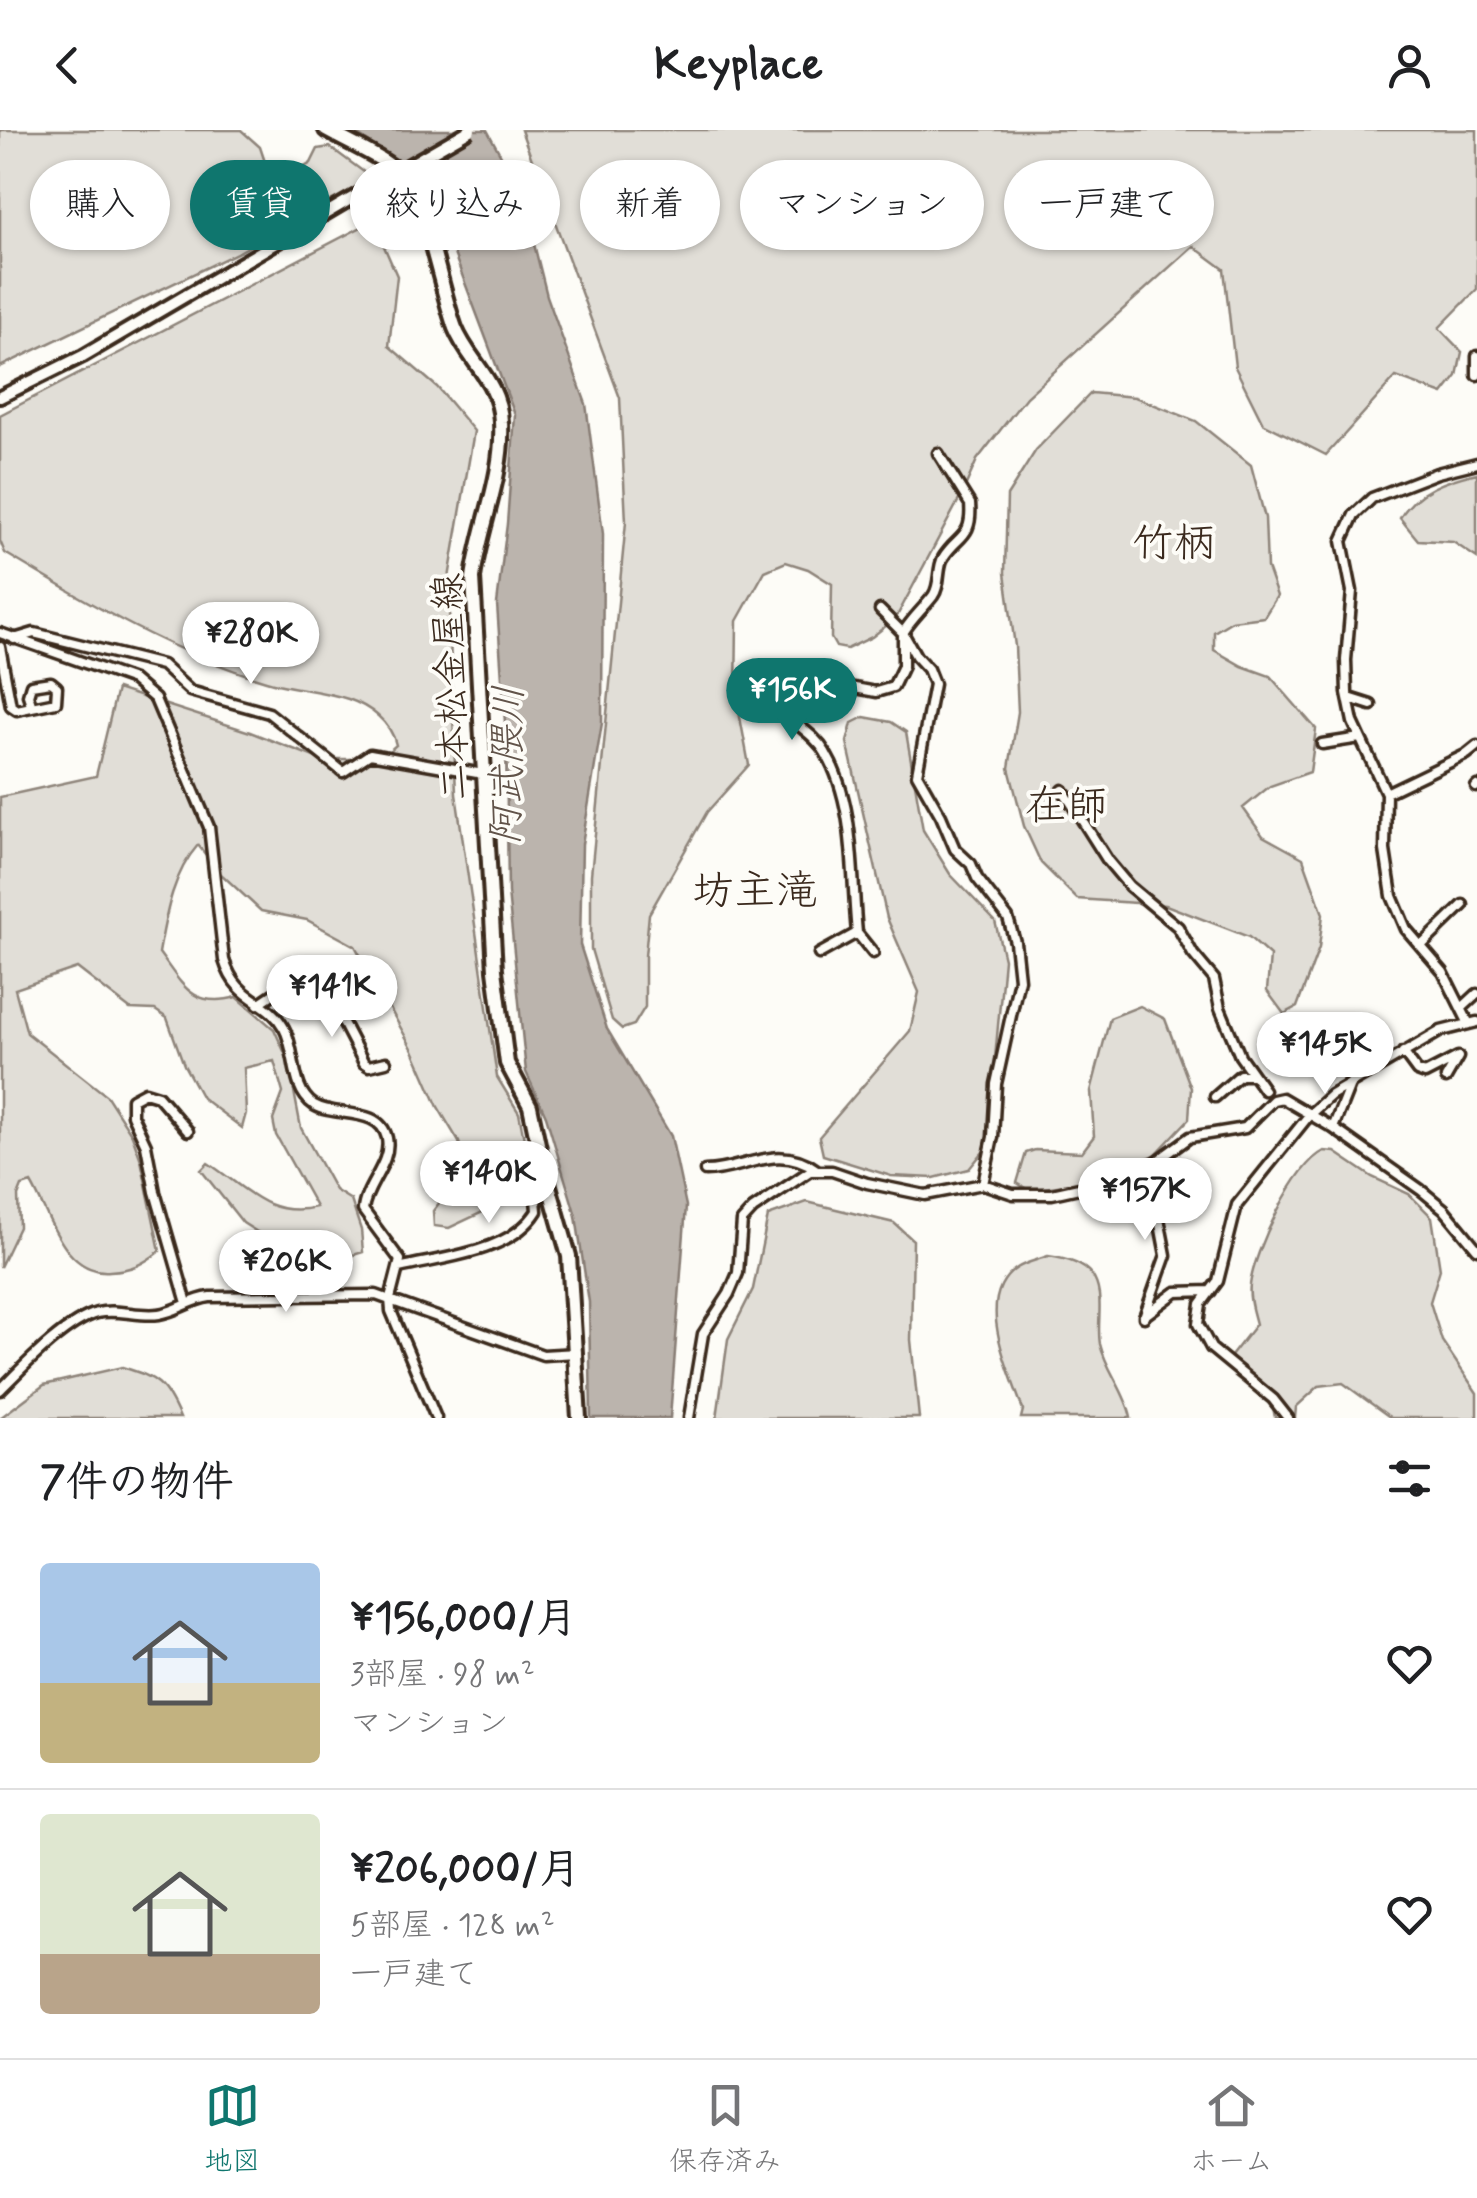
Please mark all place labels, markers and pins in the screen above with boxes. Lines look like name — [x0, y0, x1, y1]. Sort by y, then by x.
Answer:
pin: ¥280K — [181, 602, 321, 687]
pin: ¥156K — [722, 658, 862, 743]
pin: ¥141K — [262, 955, 402, 1040]
pin: ¥145K — [1255, 1012, 1395, 1097]
pin: ¥140K — [419, 1141, 559, 1226]
pin: ¥157K — [1075, 1158, 1215, 1243]
pin: ¥206K — [216, 1230, 356, 1315]

